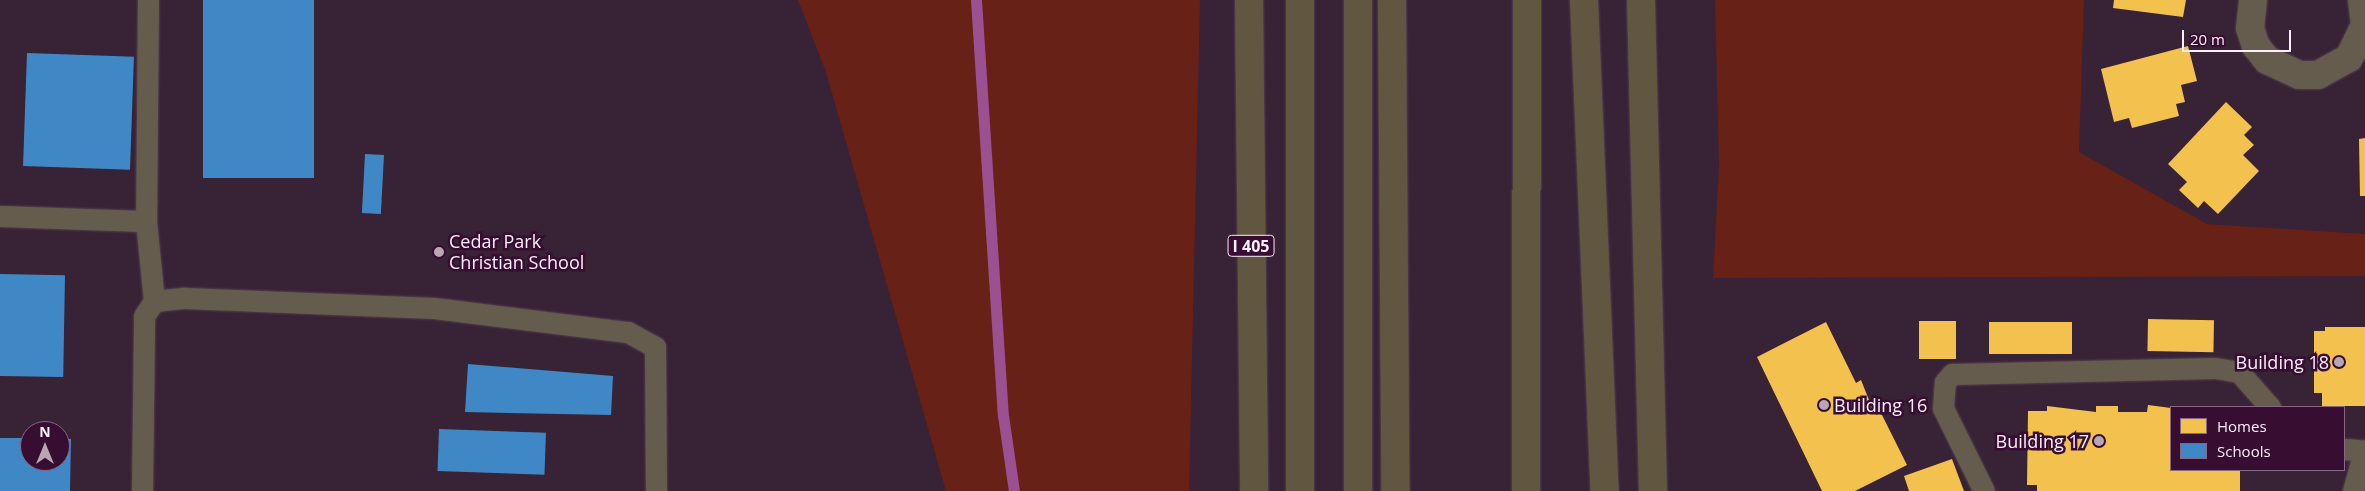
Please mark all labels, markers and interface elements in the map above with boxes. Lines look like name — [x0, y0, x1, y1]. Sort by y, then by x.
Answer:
scale bar — [2185, 20, 2294, 52]
text: 20 m — [2190, 29, 2225, 49]
place label: Cedar Park Christian School — [449, 231, 584, 274]
road number: I 405 — [1227, 232, 1275, 260]
marker: Cedar Park Christian School — [433, 246, 445, 258]
place label: Building 18 — [2236, 351, 2329, 373]
marker: Building 18 — [2333, 356, 2345, 368]
place label: Building 16 — [1834, 394, 1927, 416]
marker: Building 16 — [1818, 399, 1830, 411]
legend — [2170, 406, 2345, 471]
text: Homes — [2217, 416, 2267, 436]
north arrow — [20, 421, 70, 471]
text: N — [39, 422, 51, 441]
place label: Building 17 — [1996, 430, 2089, 452]
marker: Building 17 — [2093, 435, 2105, 447]
text: Schools — [2217, 441, 2271, 461]

